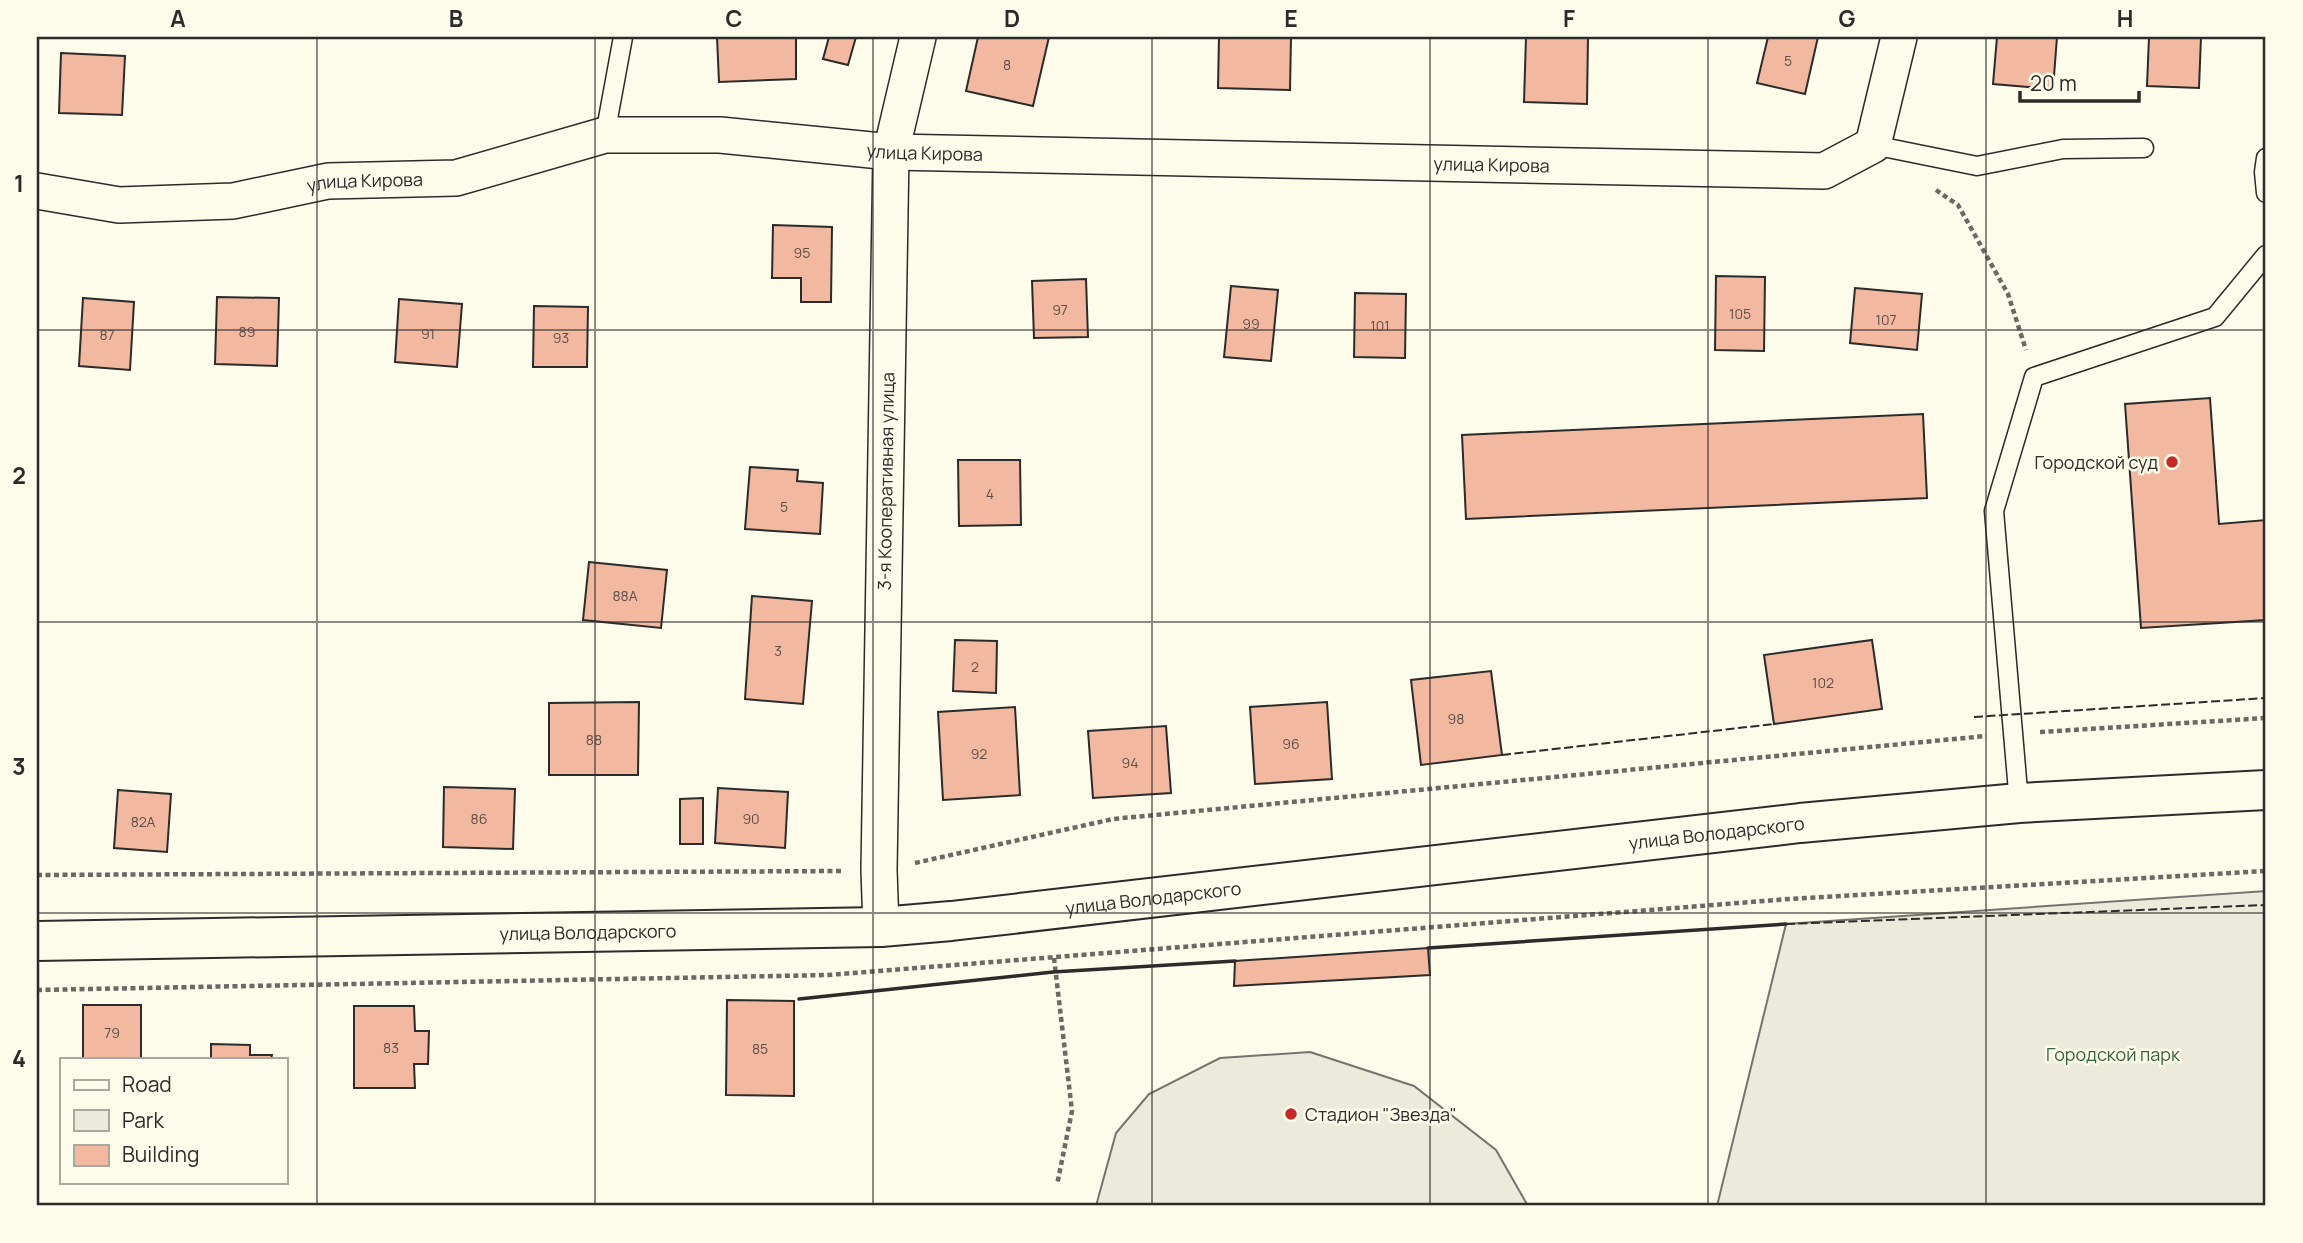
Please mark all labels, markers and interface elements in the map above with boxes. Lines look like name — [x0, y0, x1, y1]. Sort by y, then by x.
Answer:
text: A — [170, 2, 186, 34]
text: B — [449, 2, 463, 34]
text: C — [726, 2, 743, 34]
text: D — [1004, 2, 1020, 34]
text: E — [1284, 2, 1298, 34]
text: F — [1563, 2, 1575, 34]
text: G — [1839, 2, 1856, 34]
text: H — [2117, 2, 2133, 34]
house number: 5 — [1784, 51, 1792, 70]
house number: 8 — [1003, 55, 1011, 74]
scale bar — [2020, 60, 2138, 104]
text: 20 m — [2030, 69, 2077, 97]
street label: улица Кирова — [865, 138, 983, 166]
street label: улица Кирова — [1433, 151, 1550, 177]
text: 1 — [14, 167, 24, 199]
street label: улица Кирова — [304, 167, 423, 197]
house number: 95 — [794, 243, 810, 262]
house number: 97 — [1052, 300, 1068, 319]
house number: 105 — [1729, 304, 1751, 323]
house number: 107 — [1875, 310, 1897, 329]
house number: 99 — [1242, 314, 1260, 333]
house number: 101 — [1370, 316, 1390, 335]
house number: 89 — [239, 322, 255, 341]
house number: 91 — [421, 324, 435, 343]
house number: 87 — [99, 325, 115, 344]
house number: 93 — [553, 328, 569, 347]
street label: 3-я Кооперативная улица — [872, 372, 899, 590]
place label: Городской суд — [2034, 450, 2158, 474]
marker: Городской суд — [2164, 454, 2180, 470]
text: 2 — [12, 459, 26, 491]
house number: 4 — [986, 484, 994, 503]
house number: 5 — [780, 497, 788, 516]
house number: 88А — [612, 586, 638, 605]
house number: 3 — [774, 641, 782, 660]
house number: 2 — [971, 657, 979, 676]
house number: 102 — [1812, 673, 1834, 692]
house number: 98 — [1448, 709, 1464, 728]
house number: 88 — [586, 730, 602, 749]
house number: 96 — [1282, 734, 1300, 753]
house number: 92 — [971, 744, 987, 763]
text: 3 — [12, 750, 26, 782]
house number: 94 — [1122, 753, 1138, 772]
house number: 86 — [471, 809, 487, 828]
house number: 90 — [742, 809, 760, 828]
street label: улица Володарского — [1627, 811, 1806, 855]
house number: 82А — [131, 812, 155, 831]
street label: улица Володарского — [1064, 876, 1243, 920]
street label: улица Володарского — [499, 918, 677, 945]
house number: 79 — [104, 1023, 120, 1042]
house number: 83 — [383, 1038, 399, 1057]
house number: 85 — [752, 1039, 768, 1058]
text: 4 — [12, 1042, 26, 1074]
park label: Городской парк — [2046, 1042, 2181, 1066]
legend — [60, 1058, 287, 1184]
text: Road — [122, 1070, 172, 1098]
place label: Стадион "Звезда" — [1305, 1102, 1457, 1126]
text: Park — [122, 1106, 164, 1134]
marker: Стадион "Звезда" — [1283, 1106, 1299, 1122]
text: Building — [122, 1140, 199, 1168]

